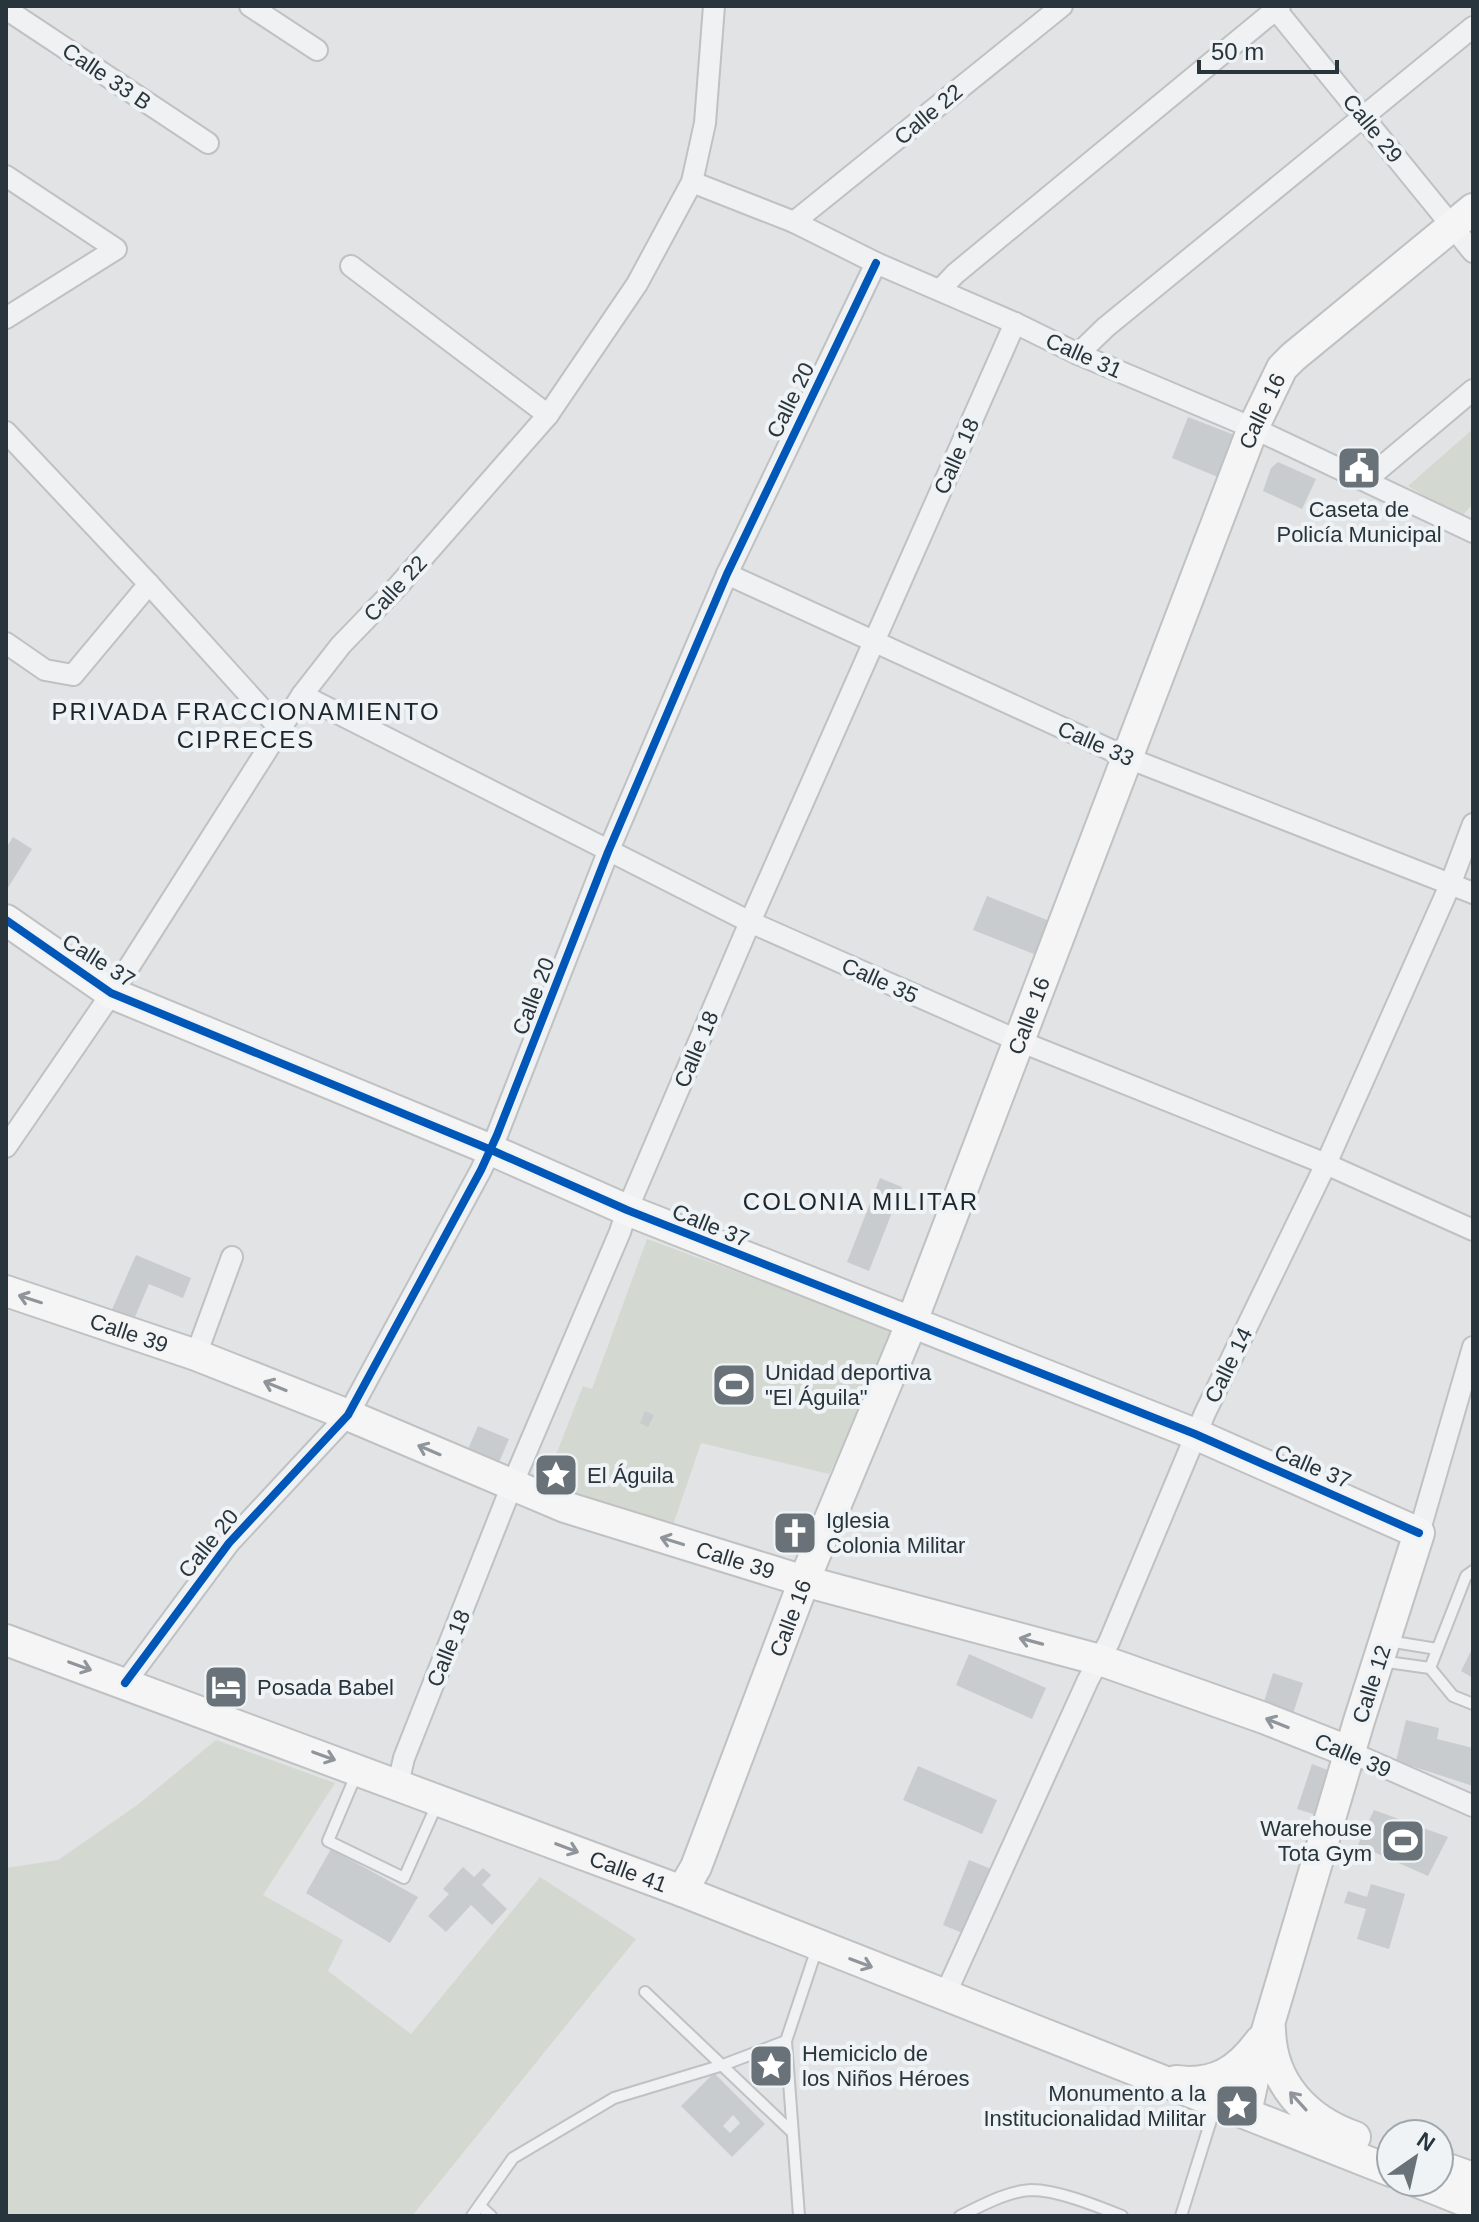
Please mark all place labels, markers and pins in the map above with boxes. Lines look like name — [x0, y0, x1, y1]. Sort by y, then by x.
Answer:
public building icon: Caseta de Policía Municipal — [1335, 444, 1383, 492]
place label: Caseta de Policía Municipal — [1276, 497, 1442, 547]
place label: Unidad deportiva "El Águila" — [765, 1360, 932, 1410]
sports icon: Unidad deportiva "El Águila" — [710, 1361, 758, 1409]
place icon: El Águila — [532, 1451, 580, 1499]
place label: El Águila — [587, 1463, 675, 1488]
place label: Iglesia Colonia Militar — [826, 1508, 965, 1558]
church icon: Iglesia Colonia Militar — [771, 1509, 819, 1557]
hotel icon: Posada Babel — [202, 1663, 250, 1711]
place label: Posada Babel — [257, 1675, 394, 1700]
place label: Warehouse Tota Gym — [1260, 1816, 1372, 1866]
sports icon: Warehouse Tota Gym — [1379, 1817, 1427, 1865]
place label: Hemiciclo de los Niños Héroes — [802, 2041, 970, 2091]
place icon: Hemiciclo de los Niños Héroes — [747, 2042, 795, 2090]
place label: Monumento a la Institucionalidad Militar — [983, 2081, 1207, 2131]
place icon: Monumento a la Institucionalidad Militar — [1213, 2082, 1261, 2130]

